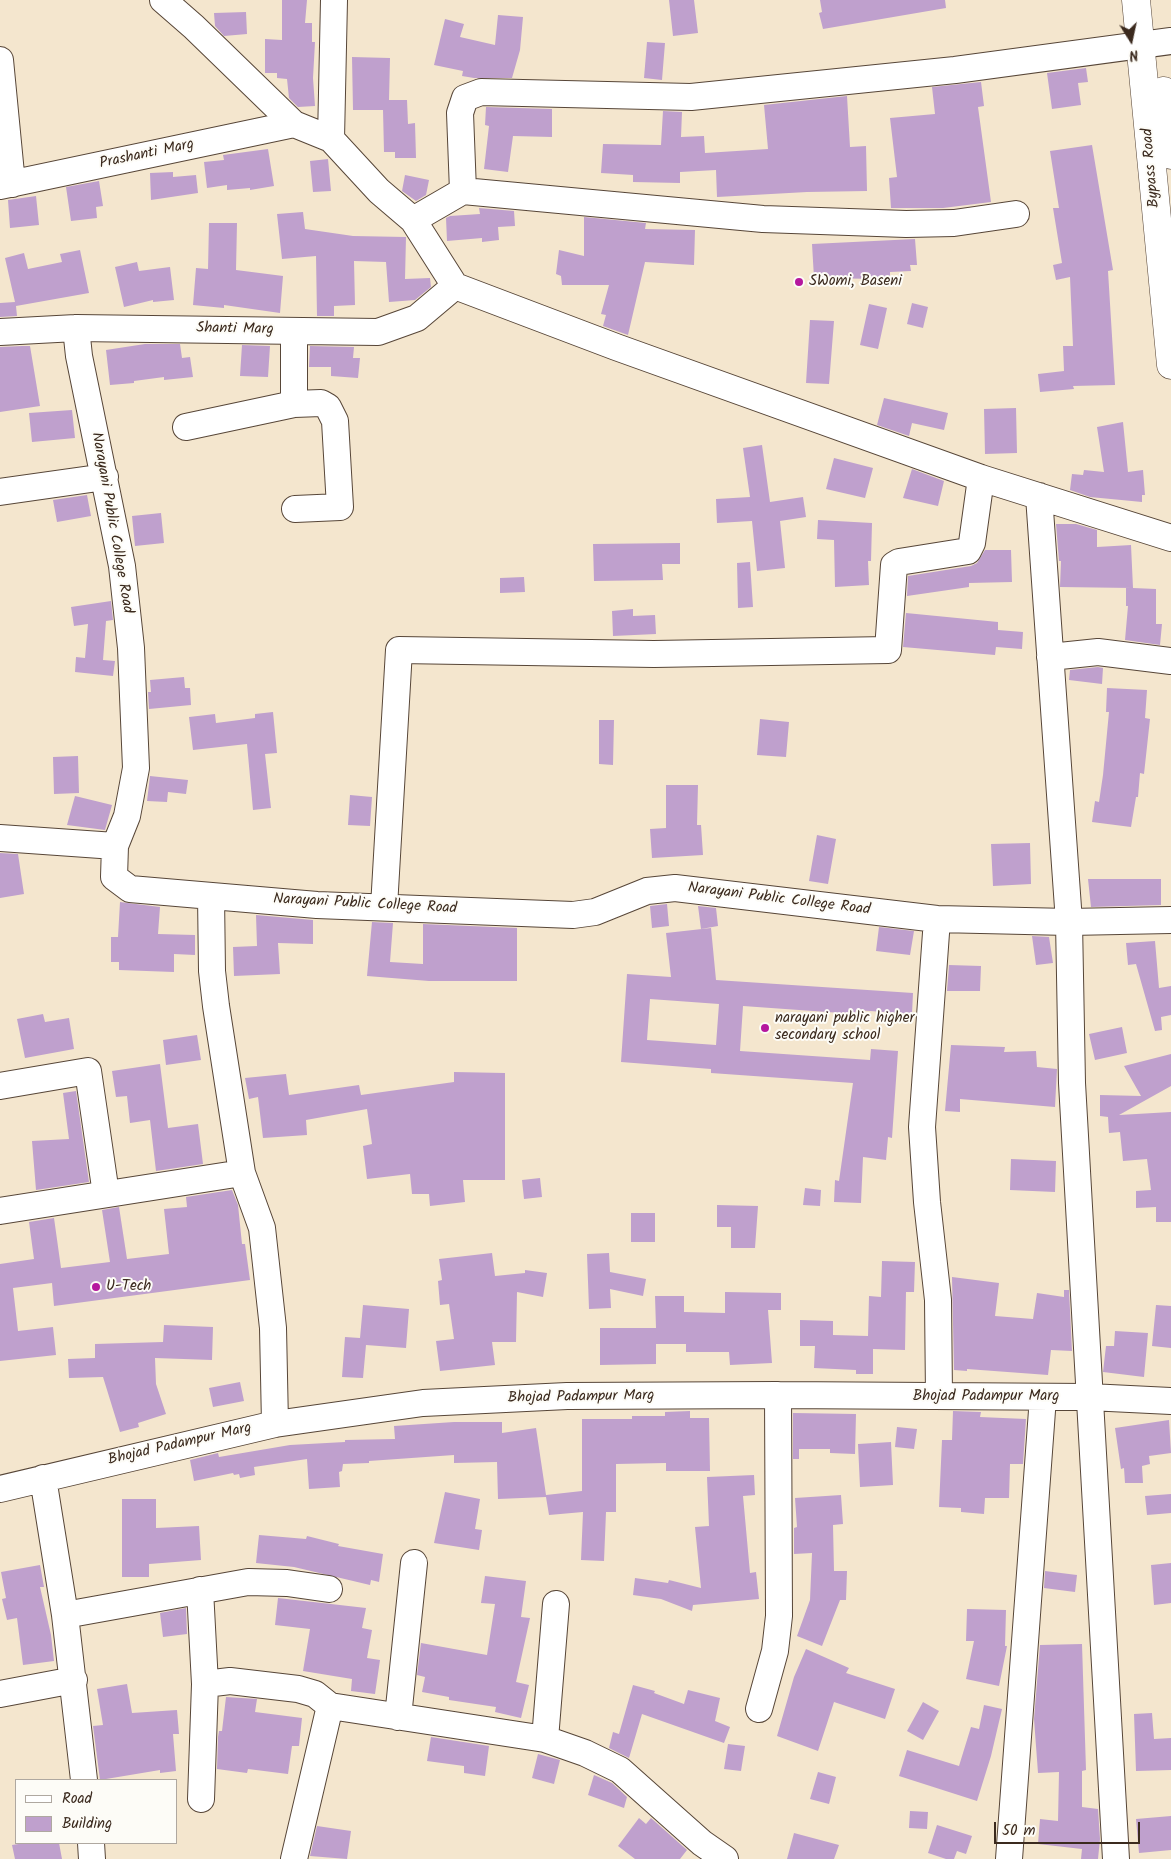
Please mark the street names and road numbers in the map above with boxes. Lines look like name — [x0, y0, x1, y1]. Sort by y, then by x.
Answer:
street label: Bypass Road — [1140, 128, 1164, 208]
street label: Prashanti Marg — [98, 136, 196, 174]
street label: Shanti Marg — [196, 320, 274, 340]
street label: Narayani Public College Road — [86, 431, 136, 615]
street label: Narayani Public College Road — [687, 880, 871, 920]
street label: Narayani Public College Road — [273, 891, 457, 919]
street label: Bhojad Padampur Marg — [508, 1388, 654, 1408]
street label: Bhojad Padampur Marg — [913, 1388, 1059, 1406]
street label: Bhojad Padampur Marg — [107, 1420, 253, 1470]

